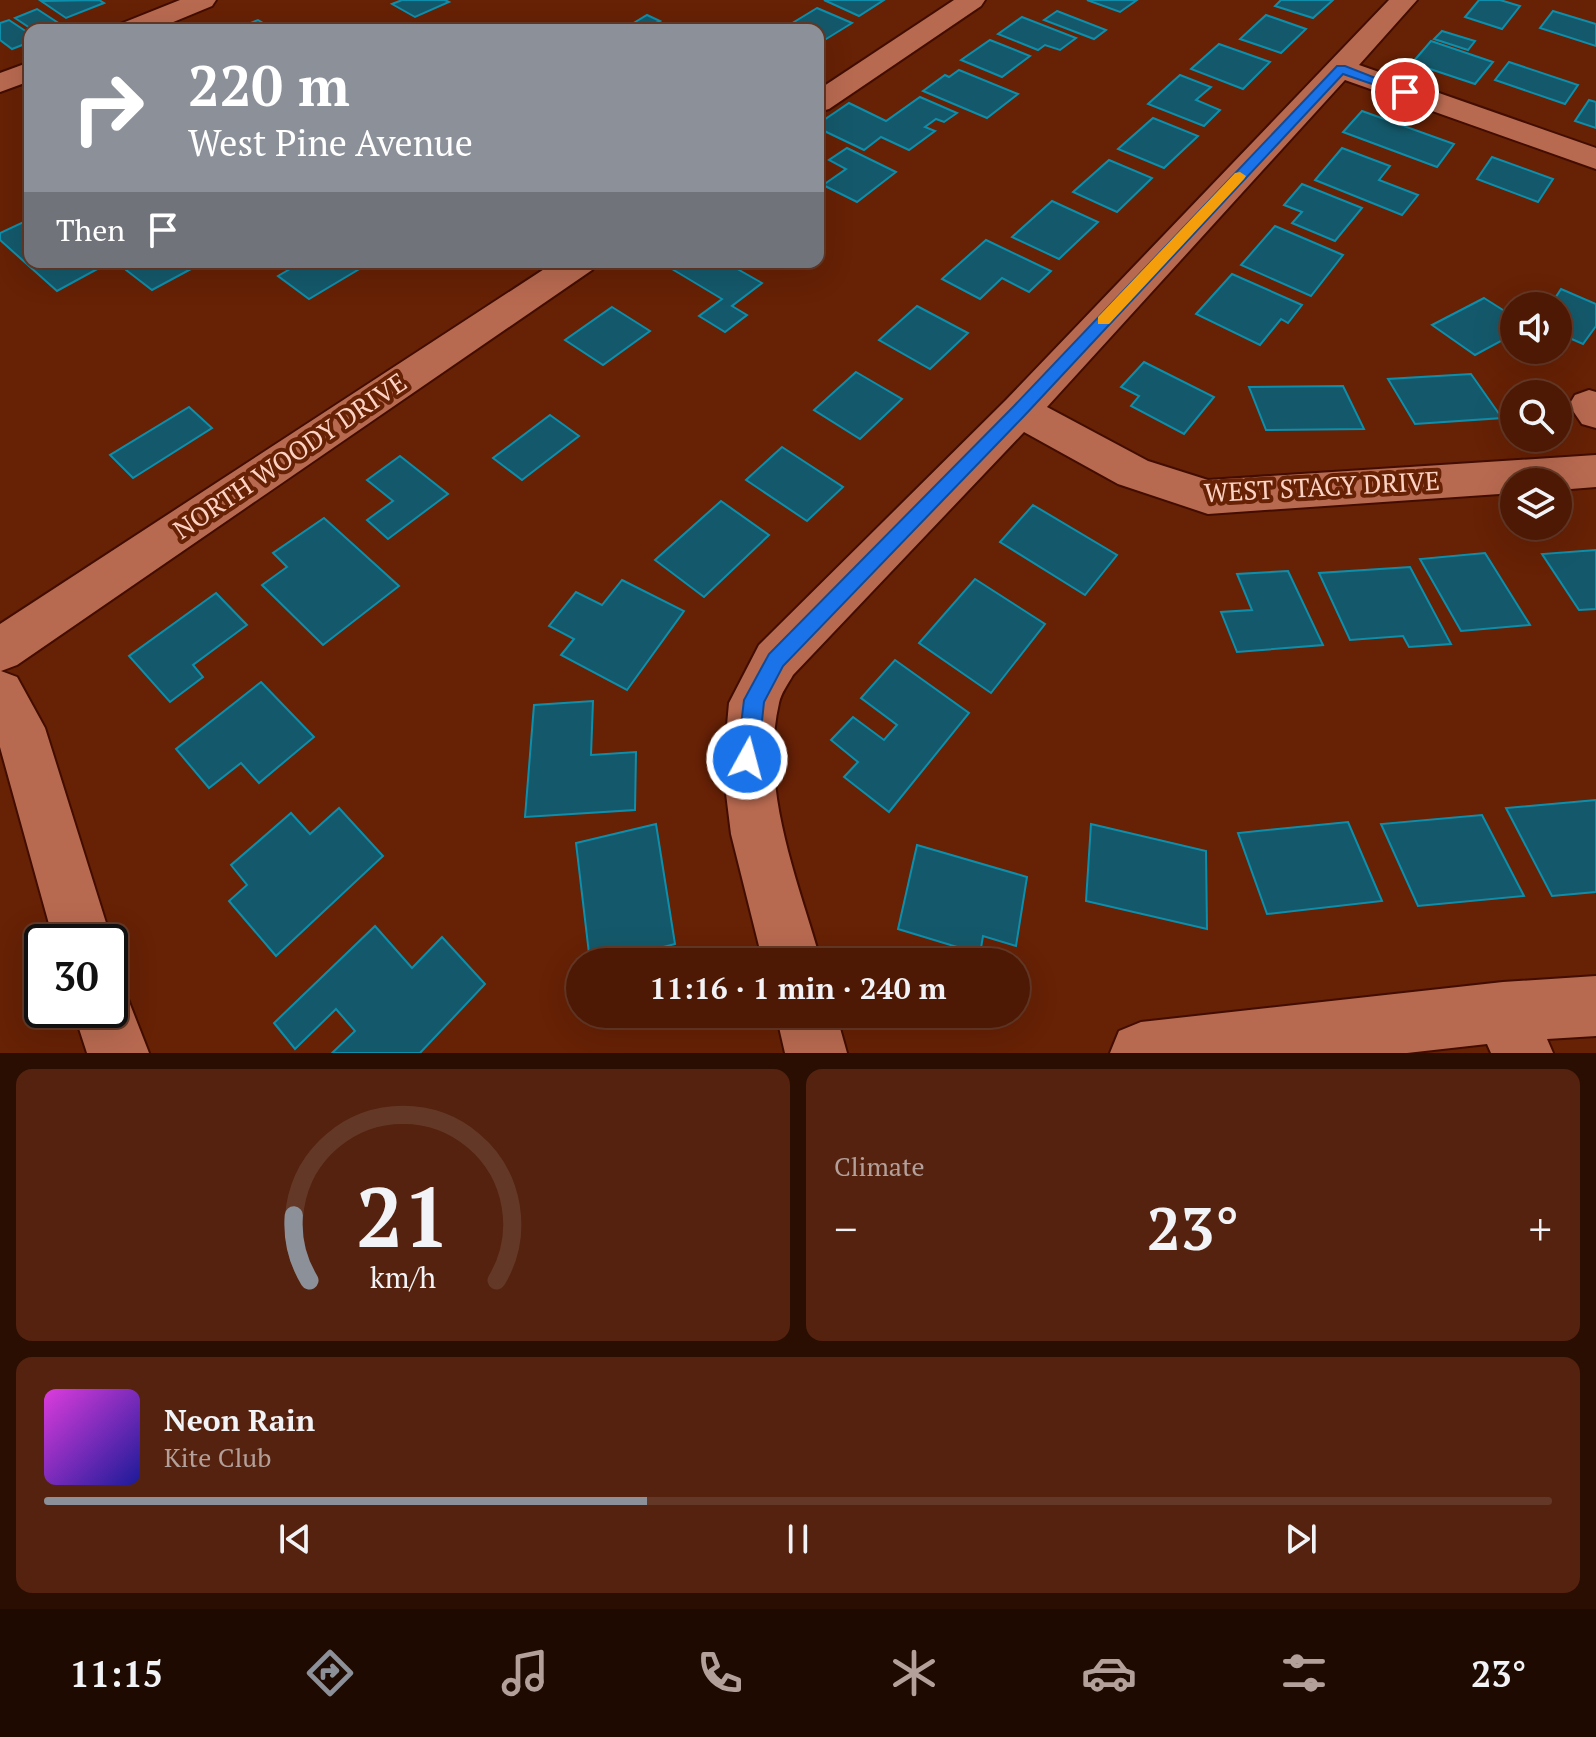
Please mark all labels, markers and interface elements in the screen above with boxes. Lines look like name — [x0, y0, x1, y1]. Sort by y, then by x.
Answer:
text: 220 m — [188, 48, 350, 122]
icon: right — [56, 56, 160, 160]
pin — [1371, 58, 1439, 126]
icon: arrive — [1383, 70, 1427, 114]
text: West Pine Avenue — [188, 119, 473, 166]
icon: arrive — [141, 208, 185, 252]
text: Then — [56, 210, 125, 250]
map controls — [1500, 292, 1572, 540]
button: sound — [1500, 292, 1572, 364]
street label: NORTH WOODY DRIVE — [166, 364, 413, 546]
button: search — [1500, 380, 1572, 452]
street label: WEST STACY DRIVE — [1203, 463, 1441, 509]
button: layers — [1500, 468, 1572, 540]
position arrow — [705, 717, 789, 801]
speed limit sign: 30 — [24, 924, 128, 1028]
text: 11:16 · 1 min · 240 m — [650, 968, 946, 1008]
text: Climate — [834, 1149, 925, 1183]
text: 21 — [356, 1161, 450, 1271]
text: 23° — [1147, 1188, 1239, 1267]
text: − — [834, 1199, 857, 1258]
text: + — [1529, 1199, 1552, 1258]
text: km/h — [370, 1258, 436, 1296]
text: Neon Rain — [164, 1400, 315, 1440]
text: Kite Club — [164, 1440, 271, 1474]
icon: previous — [273, 1517, 317, 1561]
icon: pause — [776, 1517, 820, 1561]
icon: next — [1279, 1517, 1323, 1561]
icon: directions — [302, 1645, 358, 1701]
icon: music — [497, 1645, 553, 1701]
icon: phone — [692, 1645, 748, 1701]
icon: climate — [886, 1645, 942, 1701]
icon: car — [1081, 1645, 1137, 1701]
icon: filters — [1276, 1645, 1332, 1701]
text: 11:15 — [69, 1650, 163, 1697]
text: 23° — [1471, 1650, 1526, 1697]

